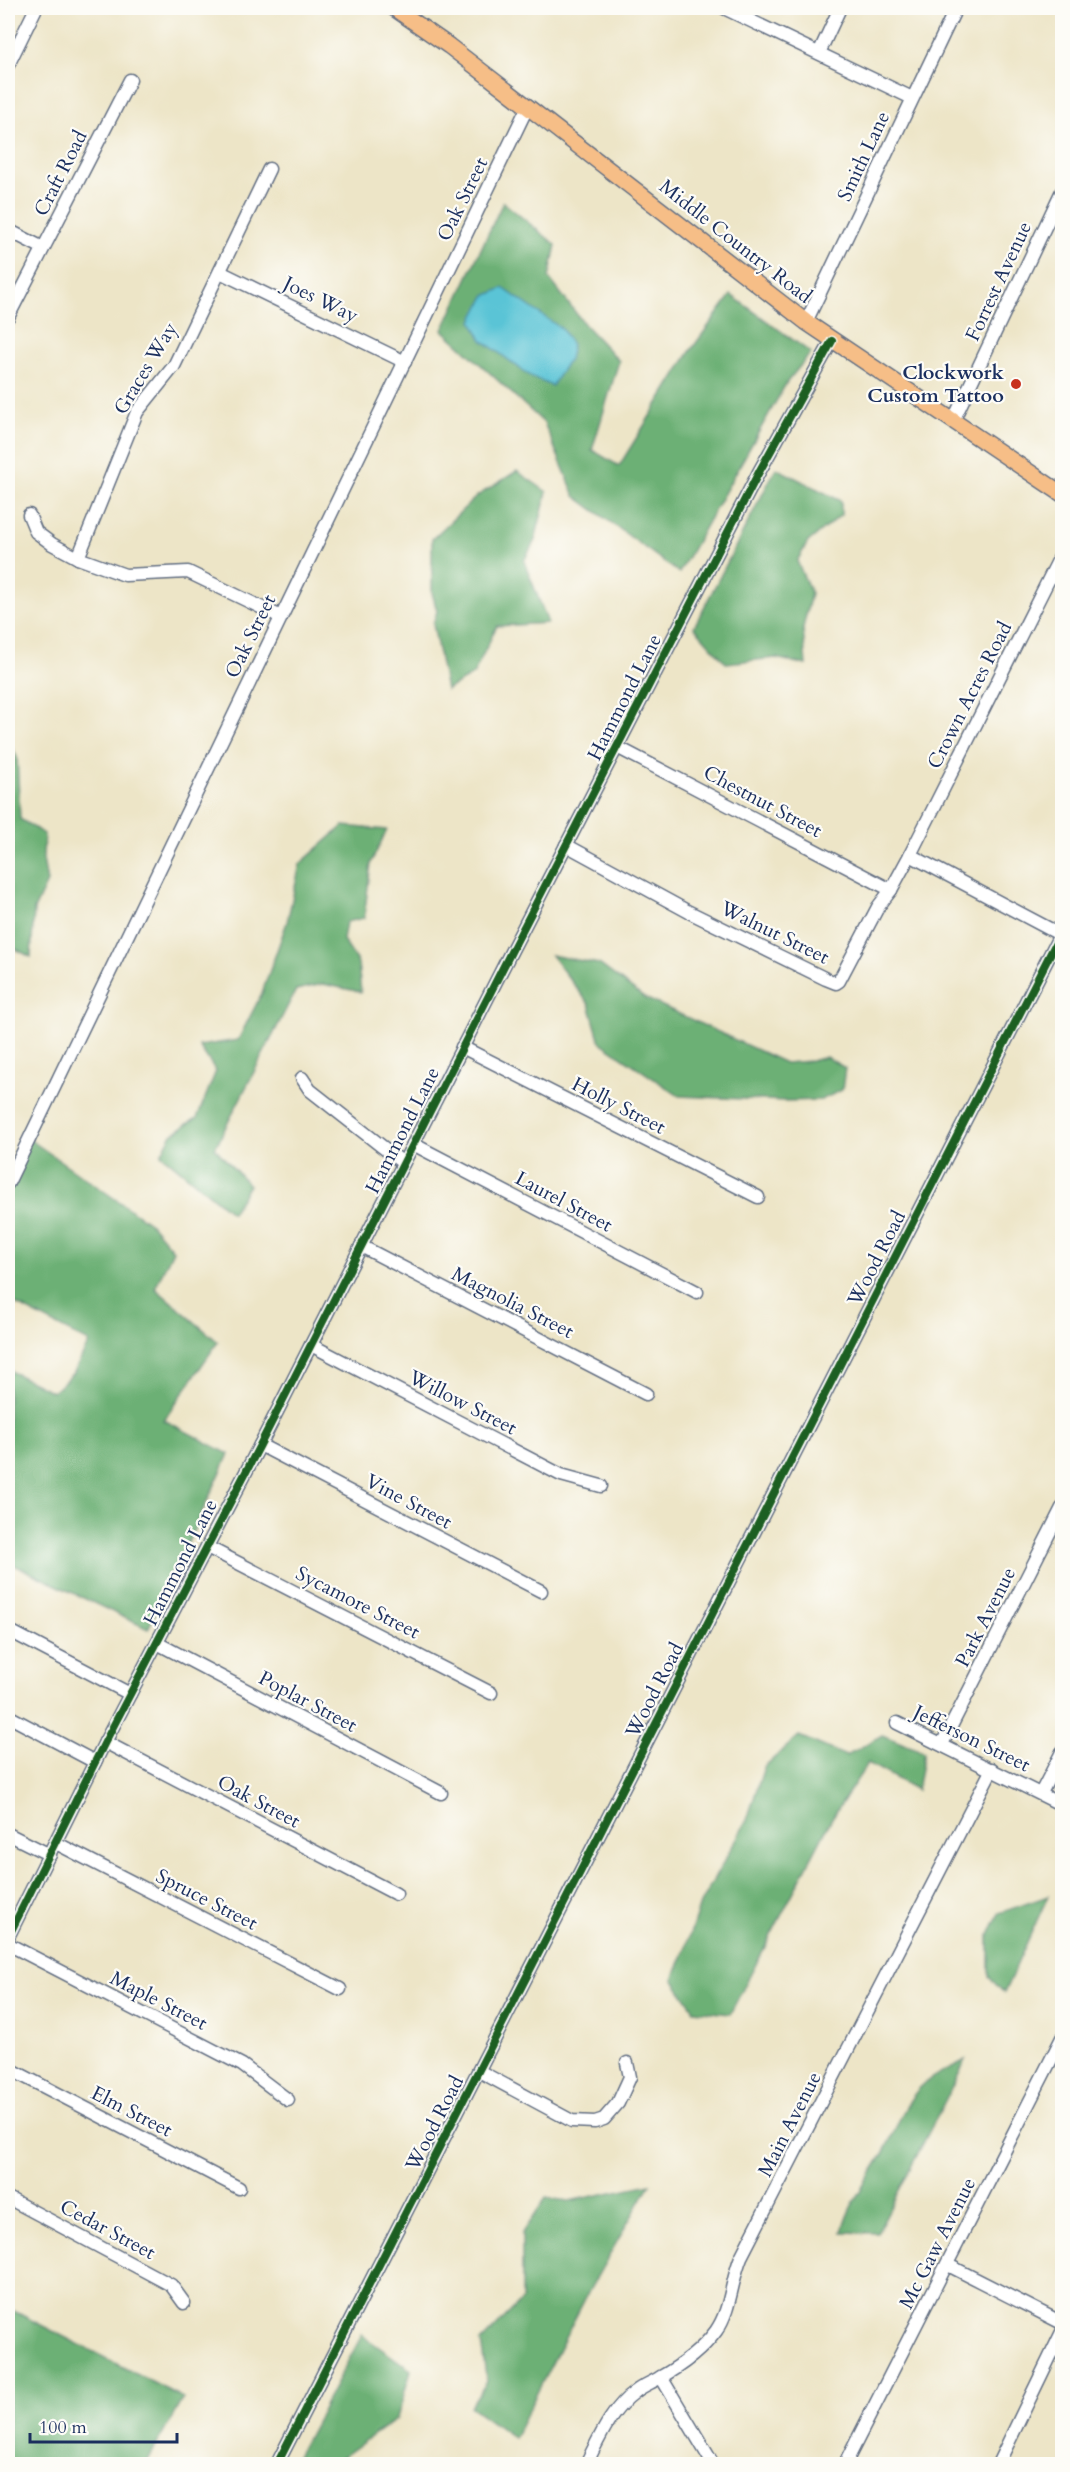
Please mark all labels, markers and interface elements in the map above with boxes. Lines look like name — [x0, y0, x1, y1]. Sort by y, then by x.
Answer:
street label: Smith Lane — [831, 107, 896, 206]
street label: Craft Road — [27, 125, 94, 221]
street label: Oak Street — [431, 152, 495, 246]
street label: Middle Country Road — [654, 173, 818, 310]
street label: Forrest Avenue — [959, 217, 1038, 345]
street label: Joes Way — [276, 268, 363, 329]
street label: Graces Way — [107, 317, 184, 420]
place label: Clockwork Custom Tattoo — [867, 359, 1005, 409]
marker: Clockwork Custom Tattoo — [1009, 377, 1023, 391]
street label: Oak Street — [219, 589, 283, 683]
street label: Crown Acres Road — [921, 617, 1018, 773]
street label: Hammond Lane — [581, 629, 668, 765]
street label: Chestnut Street — [699, 759, 827, 844]
street label: Walnut Street — [715, 894, 834, 971]
street label: Hammond Lane — [359, 1062, 446, 1198]
street label: Holly Street — [567, 1070, 671, 1141]
street label: Laurel Street — [510, 1164, 618, 1239]
street label: Wood Road — [840, 1206, 912, 1311]
street label: Magnolia Street — [447, 1260, 579, 1345]
street label: Willow Street — [403, 1363, 522, 1442]
street label: Vine Street — [361, 1467, 457, 1536]
street label: Hammond Lane — [137, 1494, 224, 1630]
street label: Sycamore Street — [291, 1560, 425, 1646]
street label: Park Avenue — [949, 1563, 1022, 1672]
street label: Wood Road — [618, 1638, 690, 1743]
street label: Poplar Street — [254, 1664, 362, 1739]
street label: Jefferson Street — [906, 1697, 1035, 1779]
street label: Oak Street — [213, 1768, 305, 1835]
street label: Spruce Street — [151, 1862, 263, 1937]
street label: Maple Street — [106, 1964, 213, 2037]
street label: Main Avenue — [751, 2067, 828, 2181]
street label: Wood Road — [398, 2071, 470, 2176]
street label: Elm Street — [87, 2079, 178, 2144]
street label: Mc Gaw Avenue — [893, 2173, 982, 2314]
street label: Cedar Street — [55, 2193, 161, 2266]
scale bar — [30, 2406, 177, 2444]
text: 100 m — [39, 2415, 87, 2440]

